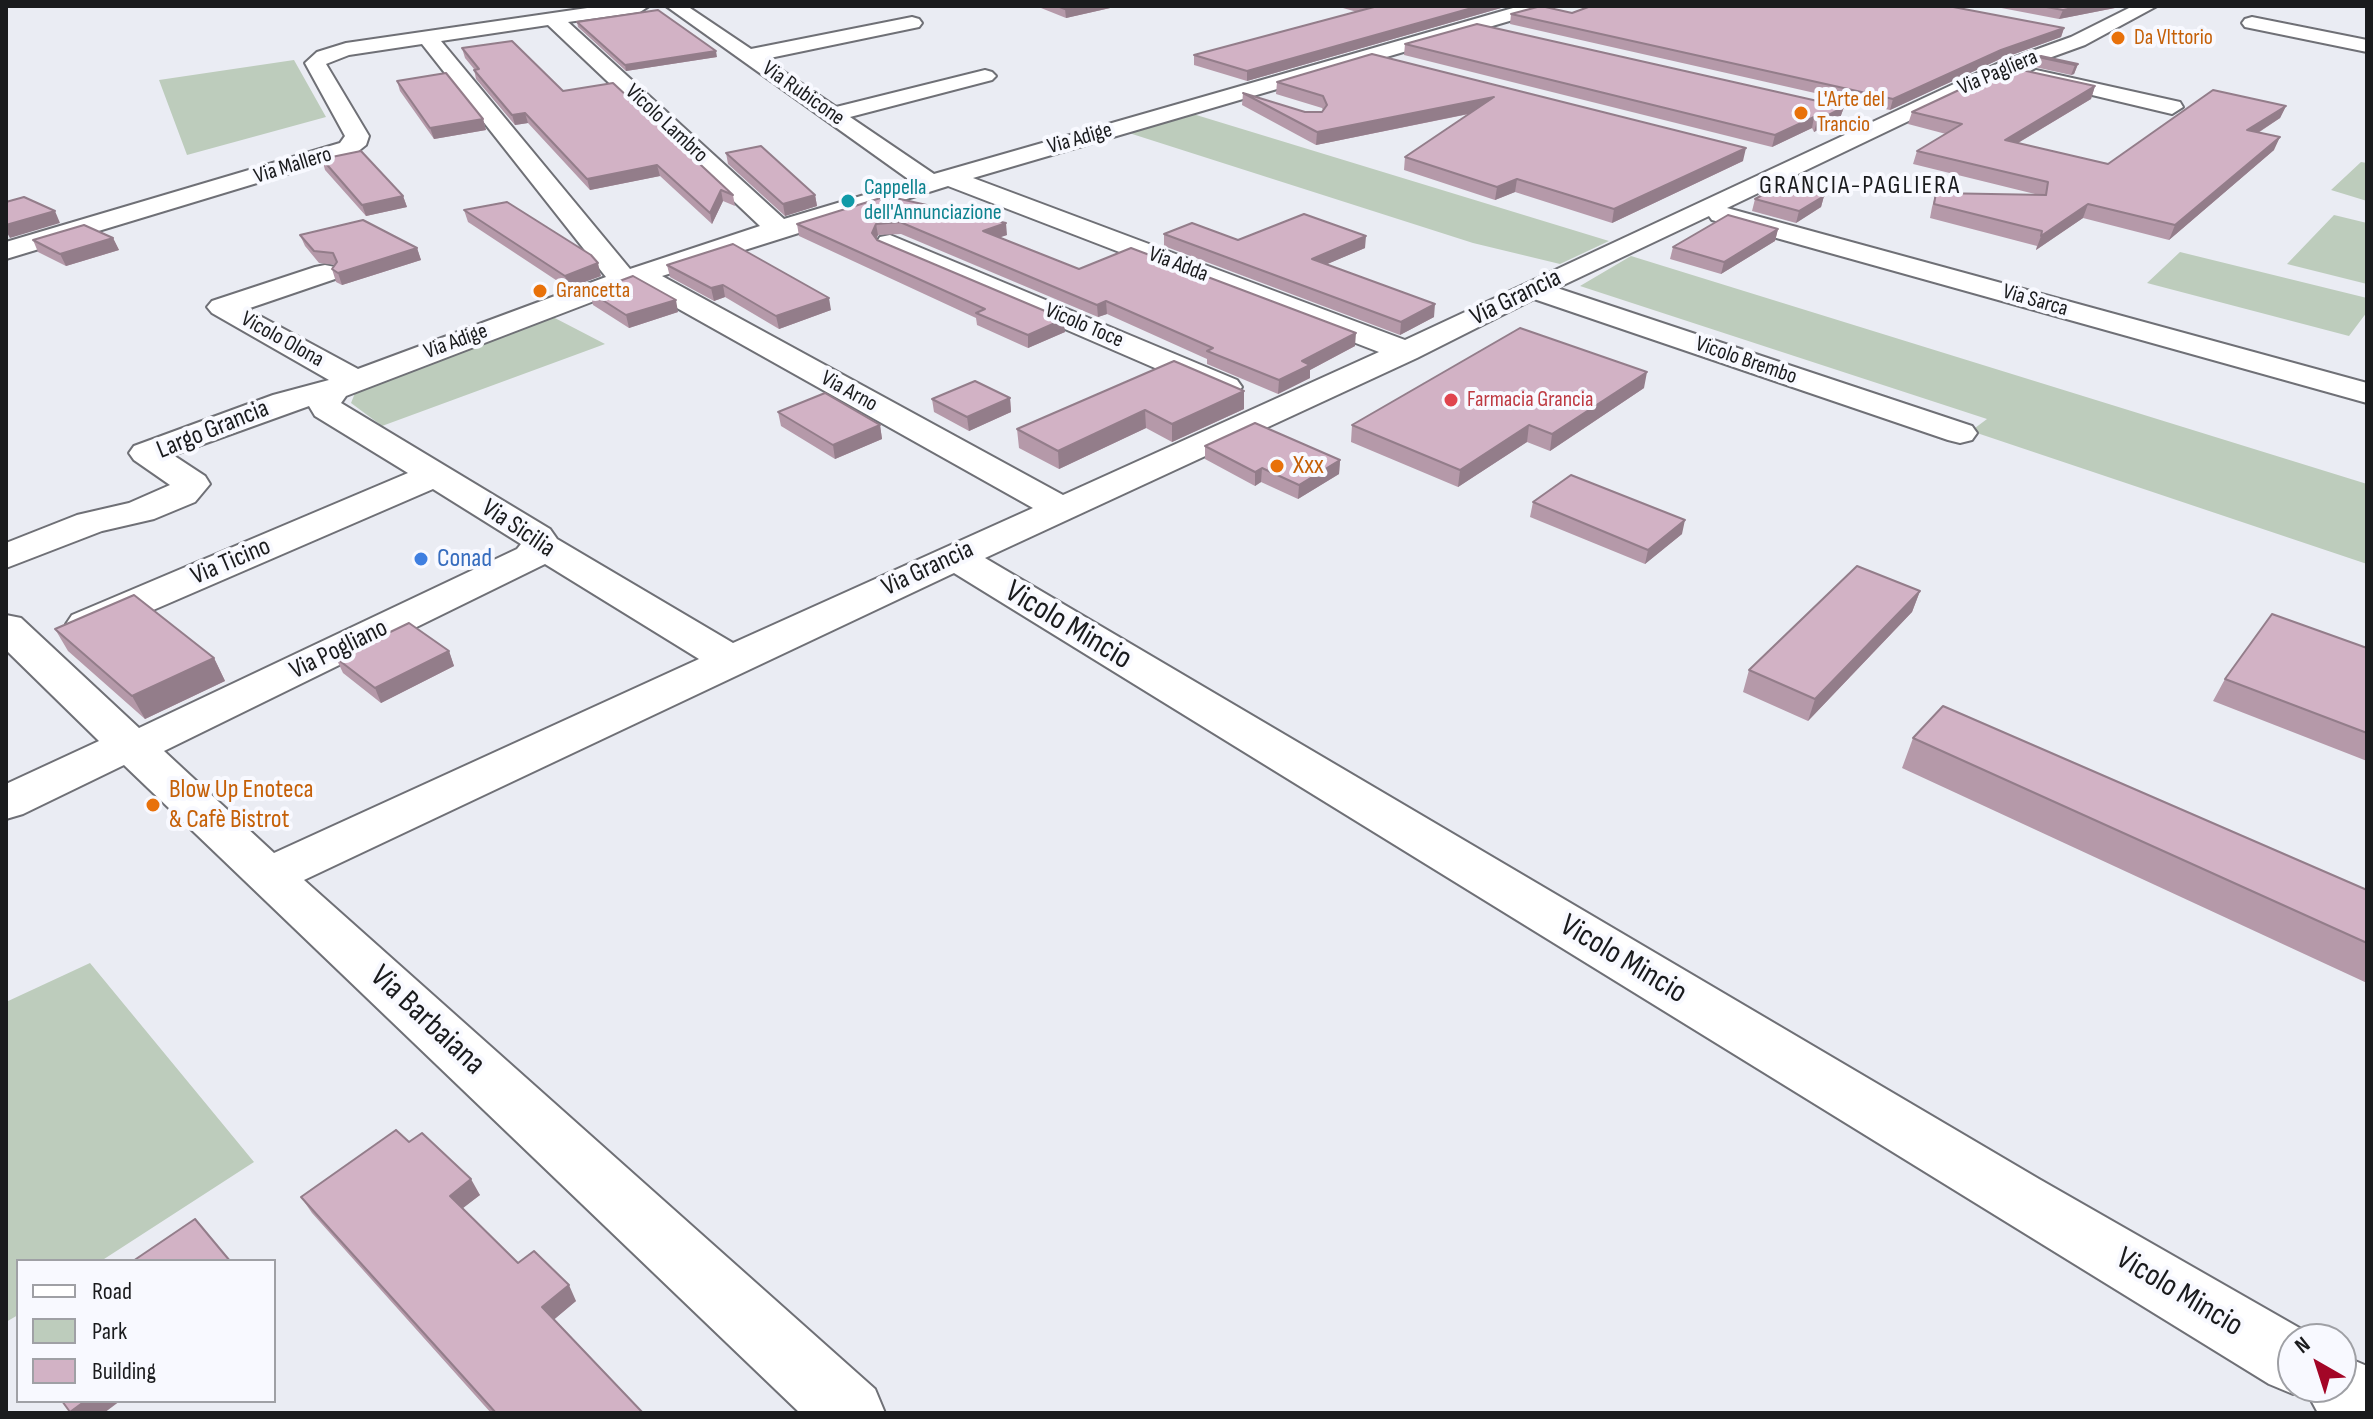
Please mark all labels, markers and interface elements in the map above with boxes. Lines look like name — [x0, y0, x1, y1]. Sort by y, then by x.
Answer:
place label: Da VIttorio — [2134, 25, 2213, 51]
marker: Da VIttorio — [2109, 29, 2127, 47]
street label: Via Pagliera — [1954, 44, 2042, 102]
street label: Via Rubicone — [757, 56, 849, 132]
street label: Vicolo Lambro — [619, 79, 713, 169]
place label: L'Arte del Trancio — [1817, 87, 1885, 138]
marker: L'Arte del Trancio — [1792, 104, 1810, 122]
street label: Via Adige — [1045, 117, 1115, 161]
street label: Via Mallero — [251, 142, 335, 190]
district label: GRANCIA-PAGLIERA — [1759, 170, 1961, 202]
place label: Cappella dell'Annunciazione — [864, 175, 1002, 226]
marker: Cappella dell'Annunciazione — [839, 192, 857, 210]
street label: Via Adda — [1144, 242, 1212, 288]
street label: Via Grancia — [1466, 263, 1566, 333]
place label: Grancetta — [556, 278, 630, 304]
street label: Via Sarca — [1999, 279, 2071, 323]
marker: Grancetta — [531, 282, 549, 300]
street label: Vicolo Toce — [1041, 298, 1127, 354]
street label: Vicolo Olona — [236, 307, 328, 373]
street label: Via Adige — [421, 318, 491, 366]
street label: Vicolo Brembo — [1692, 331, 1800, 391]
street label: Via Arno — [816, 366, 882, 418]
place label: Farmacia Grancia — [1467, 387, 1593, 413]
marker: Farmacia Grancia — [1442, 391, 1460, 409]
street label: Largo Grancia — [152, 393, 274, 467]
place label: Xxx — [1293, 450, 1324, 482]
marker: Xxx — [1268, 457, 1286, 475]
street label: Via Sicilia — [475, 493, 561, 565]
street label: Via Ticino — [187, 531, 275, 593]
street label: Via Grancia — [877, 534, 979, 604]
place label: Conad — [437, 543, 492, 575]
marker: Conad — [412, 550, 430, 568]
street label: Vicolo Mincio — [998, 573, 1138, 679]
street label: Via Pogliano — [285, 613, 393, 687]
place label: Blow Up Enoteca & Cafè Bistrot — [169, 774, 313, 836]
marker: Blow Up Enoteca & Cafè Bistrot — [144, 796, 162, 814]
street label: Vicolo Mincio — [1553, 907, 1693, 1013]
street label: Via Barbaiana — [361, 958, 493, 1084]
street label: Vicolo Mincio — [2109, 1240, 2249, 1346]
legend — [16, 1259, 276, 1403]
text: Road — [92, 1277, 132, 1306]
text: Park — [92, 1317, 127, 1346]
north arrow — [2277, 1323, 2357, 1403]
text: N — [2290, 1331, 2316, 1360]
text: Building — [92, 1357, 156, 1386]

